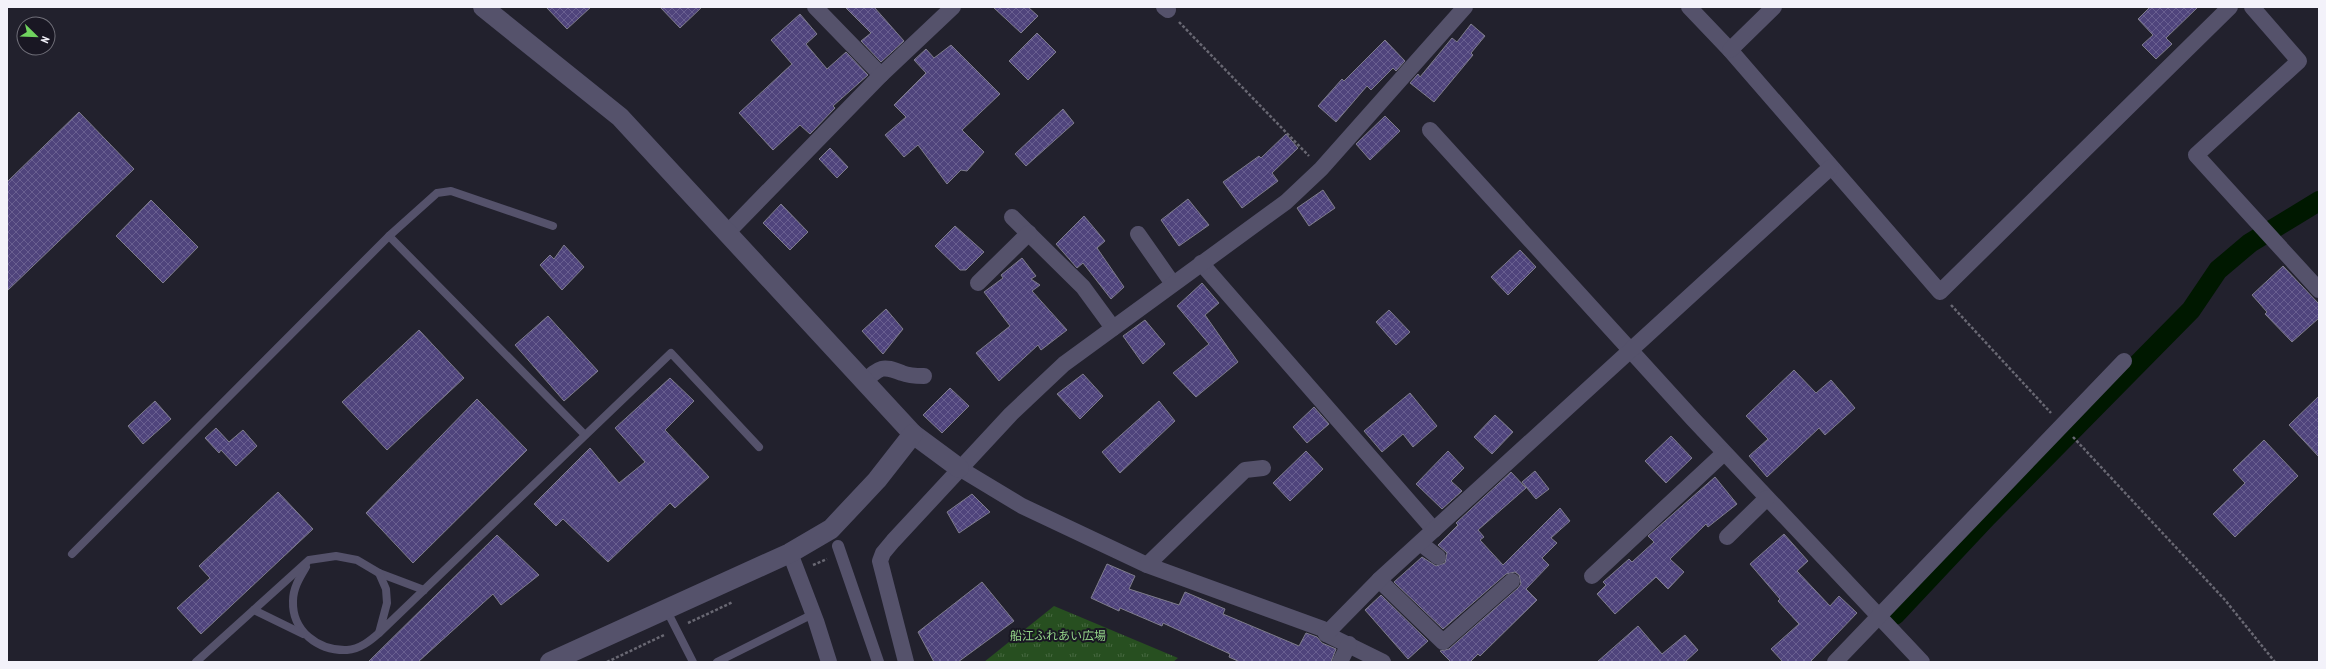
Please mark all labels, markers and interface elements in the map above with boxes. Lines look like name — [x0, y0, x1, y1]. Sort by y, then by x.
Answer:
north arrow — [16, 16, 56, 56]
text: N — [38, 34, 53, 45]
park label: 船江ふれあい広場 — [1010, 628, 1106, 643]

